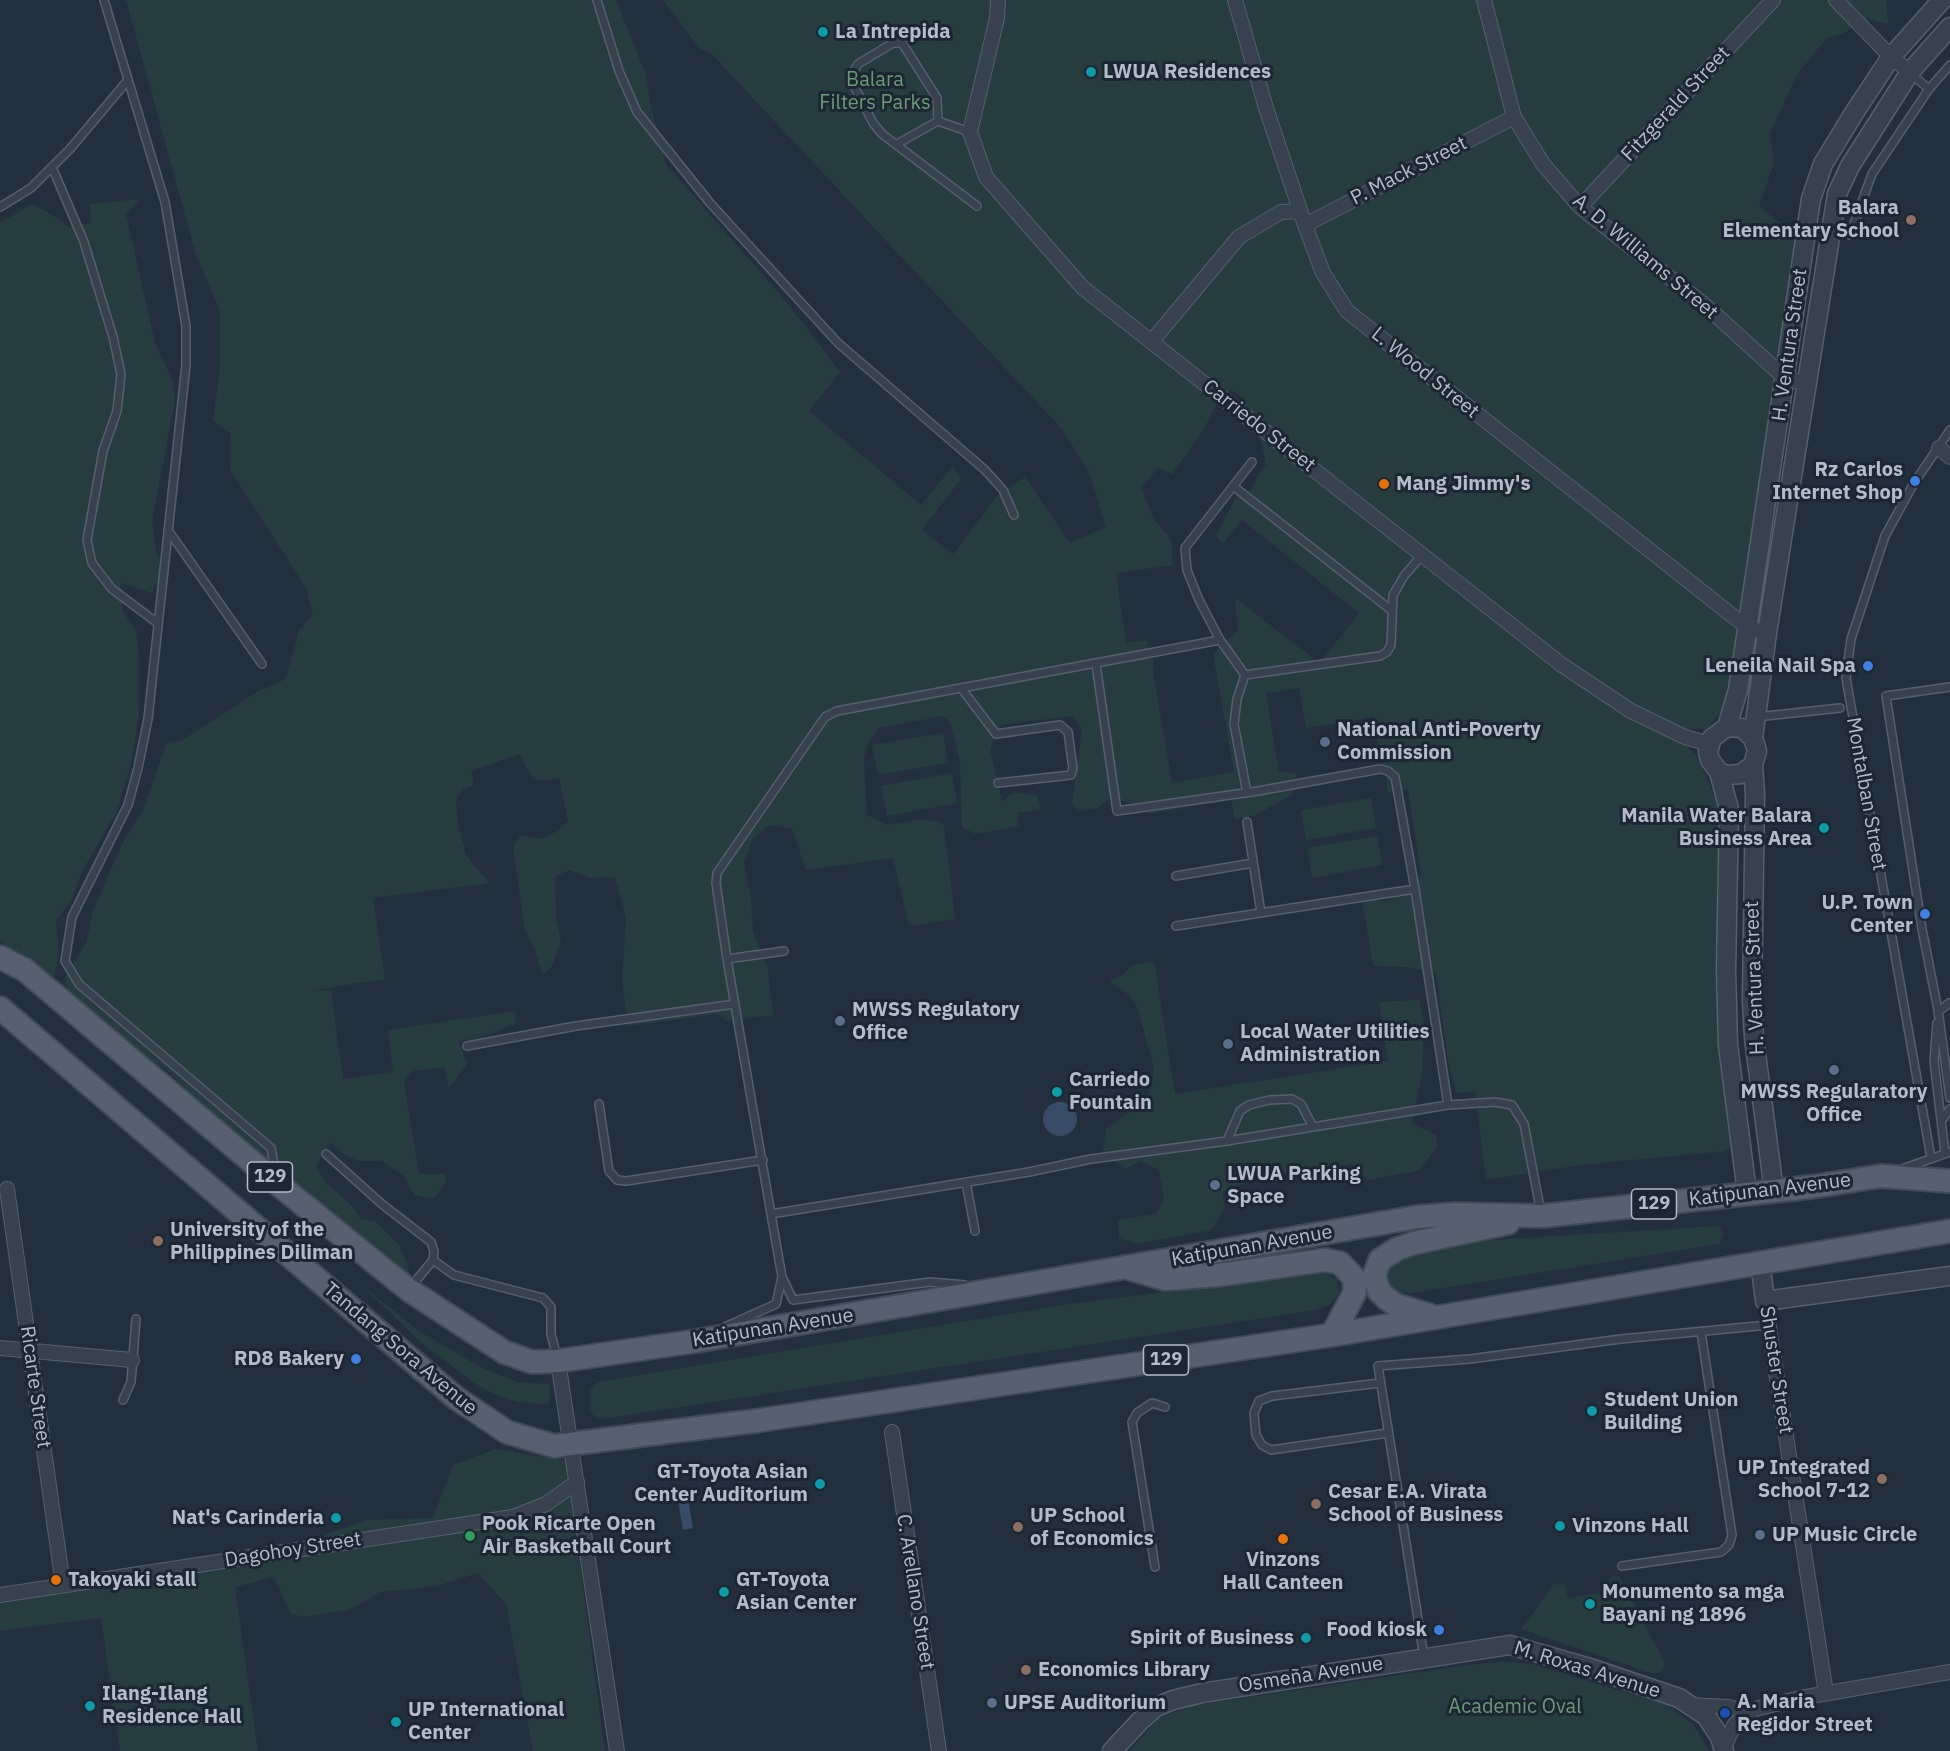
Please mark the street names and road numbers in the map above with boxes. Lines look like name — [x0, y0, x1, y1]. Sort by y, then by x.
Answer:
street label: Fitzgerald Street — [1617, 42, 1735, 166]
street label: P. Mack Street — [1347, 131, 1471, 211]
street label: A. D. Williams Street — [1567, 189, 1723, 325]
street label: H. Ventura Street — [1767, 267, 1813, 423]
street label: L. Wood Street — [1366, 322, 1484, 424]
street label: Carriedo Street — [1198, 375, 1320, 477]
street label: Montalban Street — [1841, 716, 1891, 872]
street label: H. Ventura Street — [1740, 901, 1770, 1055]
road number: 129 — [248, 1162, 292, 1192]
street label: Katipunan Avenue — [1688, 1168, 1852, 1212]
road number: 129 — [1632, 1189, 1676, 1219]
street label: Katipunan Avenue — [1170, 1220, 1334, 1272]
street label: Tandang Sora Avenue — [318, 1278, 482, 1420]
street label: Katipunan Avenue — [691, 1303, 855, 1353]
street label: Shuster Street — [1754, 1305, 1798, 1435]
street label: Ricarte Street — [15, 1324, 55, 1450]
road number: 129 — [1144, 1345, 1188, 1375]
street label: C. Arellano Street — [891, 1512, 939, 1672]
street label: Dagohoy Street — [223, 1527, 363, 1573]
street label: M. Roxas Avenue — [1511, 1636, 1663, 1704]
street label: Osmeña Avenue — [1237, 1652, 1385, 1698]

